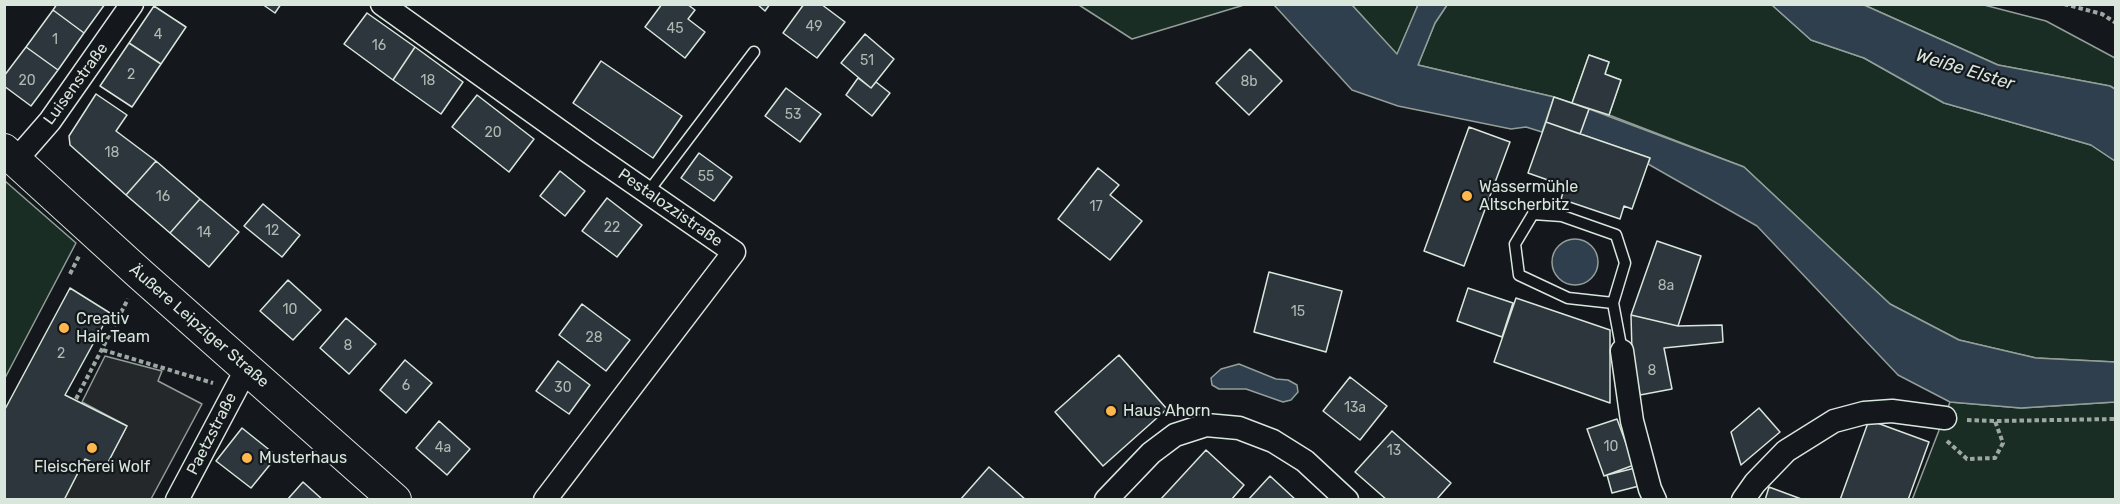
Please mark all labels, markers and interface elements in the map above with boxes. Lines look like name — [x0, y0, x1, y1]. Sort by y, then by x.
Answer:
house number: 49 — [806, 19, 822, 35]
house number: 45 — [666, 21, 684, 37]
house number: 4 — [154, 27, 162, 43]
house number: 1 — [52, 32, 58, 48]
house number: 16 — [372, 38, 386, 54]
street label: Luisenstraße — [40, 39, 112, 129]
water label: Weiße Elster — [1913, 45, 2017, 95]
house number: 51 — [860, 53, 874, 69]
house number: 2 — [127, 67, 135, 83]
house number: 20 — [18, 73, 36, 89]
house number: 18 — [421, 73, 435, 89]
house number: 8b — [1240, 74, 1258, 90]
house number: 53 — [785, 107, 801, 123]
house number: 20 — [484, 125, 502, 141]
house number: 18 — [105, 145, 119, 161]
street label: Pestalozzistraße — [614, 165, 726, 251]
house number: 55 — [698, 169, 714, 185]
place label: Wassermühle Altscherbitz — [1479, 177, 1578, 215]
house number: 16 — [156, 189, 170, 205]
marker: Wassermühle Altscherbitz — [1460, 189, 1474, 203]
house number: 17 — [1089, 199, 1103, 215]
house number: 22 — [604, 220, 620, 236]
house number: 12 — [265, 223, 279, 239]
house number: 14 — [197, 225, 211, 241]
street label: Äußere Leipziger Straße — [125, 260, 273, 392]
house number: 8a — [1658, 278, 1674, 294]
house number: 10 — [283, 302, 297, 318]
house number: 15 — [1291, 304, 1305, 320]
place label: Creativ Hair Team — [76, 309, 150, 347]
marker: Creativ Hair Team — [57, 321, 71, 335]
house number: 28 — [585, 330, 603, 346]
house number: 8 — [344, 338, 352, 354]
house number: 2 — [57, 346, 65, 362]
house number: 8 — [1648, 363, 1656, 379]
house number: 6 — [402, 378, 410, 394]
house number: 30 — [554, 380, 572, 396]
street label: Paetzstraße — [183, 390, 241, 478]
house number: 13a — [1344, 400, 1366, 416]
place label: Haus Ahorn — [1123, 401, 1210, 421]
marker: Haus Ahorn — [1104, 404, 1118, 418]
house number: 10 — [1604, 439, 1618, 455]
house number: 4a — [435, 440, 451, 456]
marker: Fleischerei Wolf — [85, 441, 99, 455]
house number: 13 — [1387, 443, 1401, 459]
place label: Musterhaus — [259, 448, 347, 468]
marker: Musterhaus — [240, 451, 254, 465]
place label: Fleischerei Wolf — [34, 457, 150, 477]

